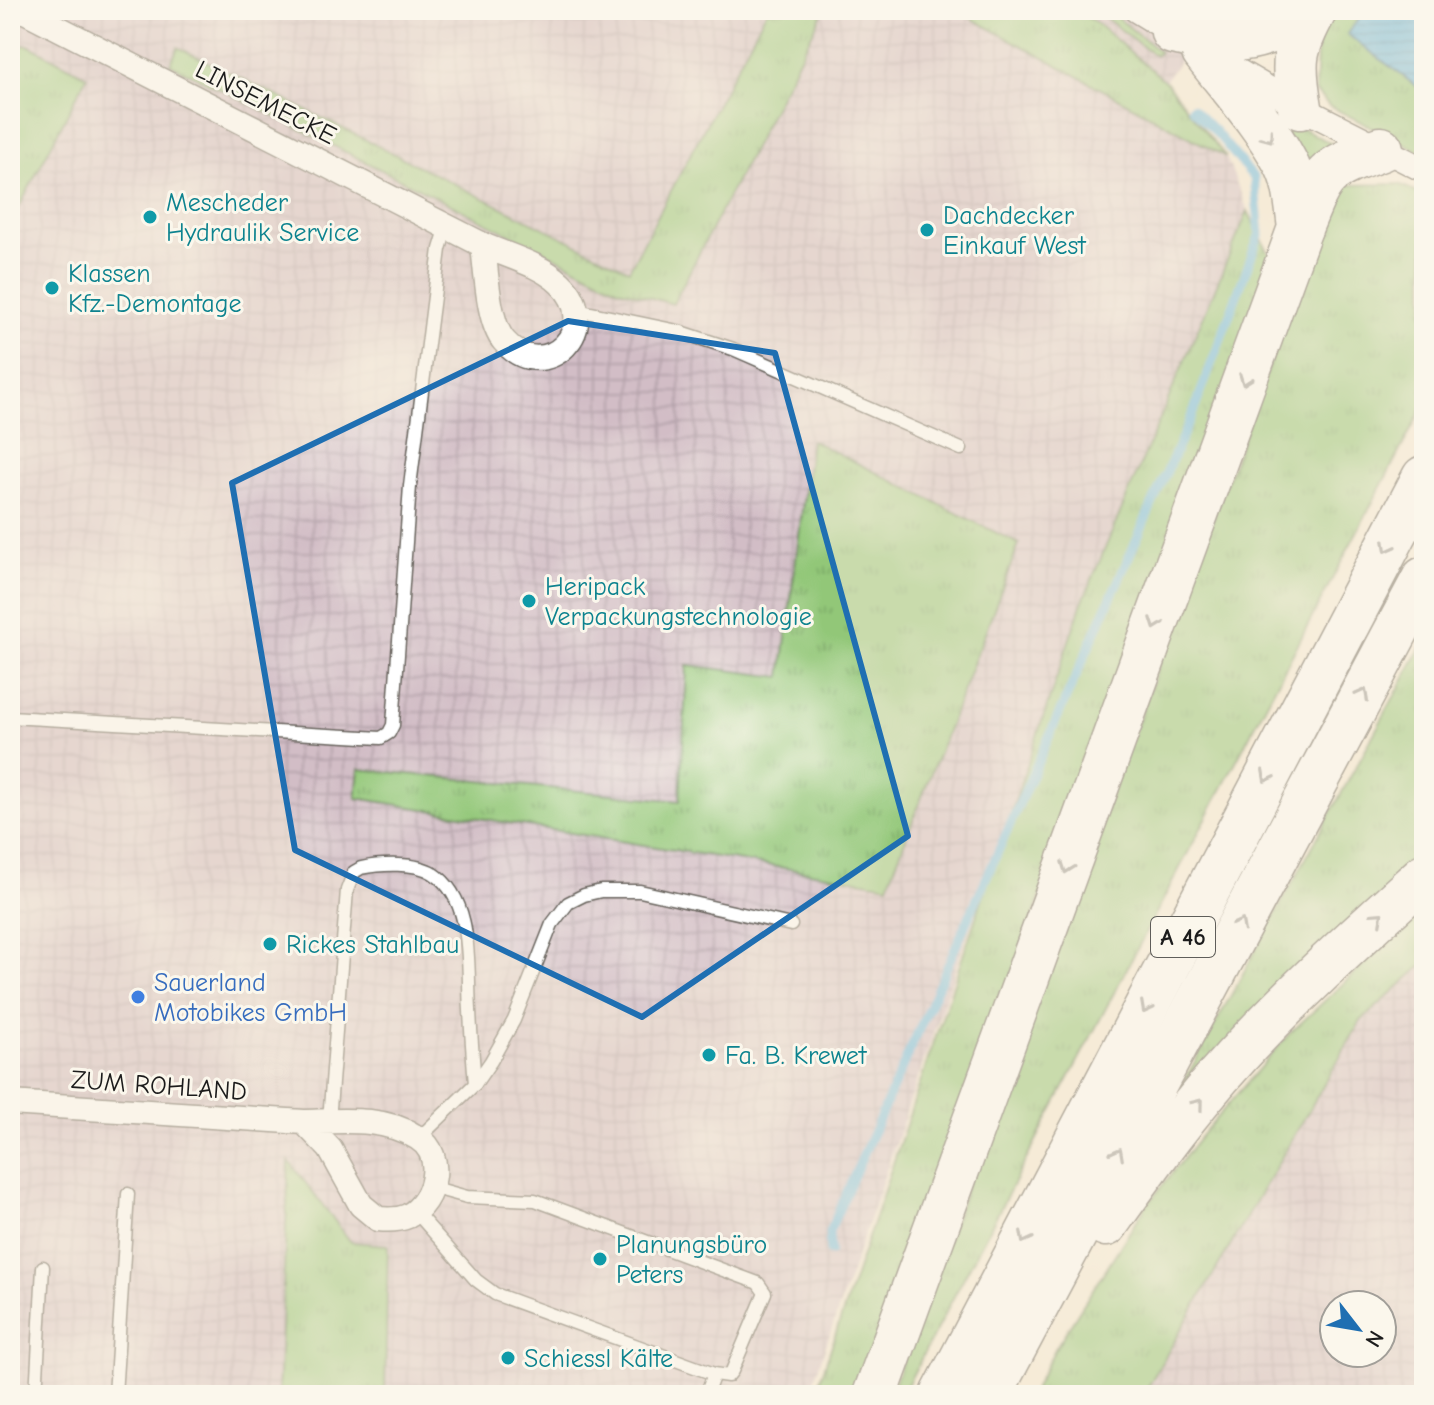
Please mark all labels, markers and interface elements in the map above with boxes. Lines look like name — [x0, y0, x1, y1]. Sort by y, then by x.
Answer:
street label: LINSEMECKE — [190, 55, 341, 151]
one-way arrow — [1258, 128, 1273, 142]
place label: Mescheder Hydraulik Service — [166, 188, 359, 248]
place label: Dachdecker Einkauf West — [943, 201, 1087, 261]
marker: Mescheder Hydraulik Service — [141, 208, 159, 226]
marker: Dachdecker Einkauf West — [918, 221, 936, 239]
place label: Klassen Kfz.-Demontage — [68, 259, 241, 319]
marker: Klassen Kfz.-Demontage — [43, 279, 61, 297]
one-way arrow — [1239, 372, 1255, 386]
one-way arrow — [1382, 539, 1397, 554]
place label: Heripack Verpackungstechnologie — [545, 572, 812, 632]
marker: Heripack Verpackungstechnologie — [520, 592, 538, 610]
one-way arrow — [1150, 616, 1166, 630]
one-way arrow — [1353, 688, 1368, 703]
one-way arrow — [1261, 769, 1276, 784]
one-way arrow — [1061, 860, 1077, 874]
one-way arrow — [1369, 912, 1384, 927]
road number: A 46 — [1151, 917, 1215, 957]
one-way arrow — [1231, 917, 1246, 932]
place label: Rickes Stahlbau — [286, 930, 459, 960]
marker: Rickes Stahlbau — [261, 935, 279, 953]
place label: Sauerland Motobikes GmbH — [154, 968, 347, 1028]
marker: Sauerland Motobikes GmbH — [129, 988, 147, 1006]
one-way arrow — [1141, 999, 1156, 1014]
place label: Fa. B. Krewet — [725, 1041, 868, 1071]
marker: Fa. B. Krewet — [700, 1046, 718, 1064]
street label: ZUM ROHLAND — [70, 1065, 248, 1107]
one-way arrow — [1188, 1098, 1202, 1113]
one-way arrow — [1109, 1147, 1124, 1162]
place label: Planungsbüro Peters — [616, 1230, 767, 1290]
one-way arrow — [1020, 1230, 1035, 1244]
marker: Planungsbüro Peters — [591, 1250, 609, 1268]
north arrow — [1318, 1289, 1398, 1369]
text: N — [1359, 1326, 1389, 1352]
place label: Schiessl Kälte — [524, 1344, 673, 1374]
marker: Schiessl Kälte — [499, 1349, 517, 1367]

